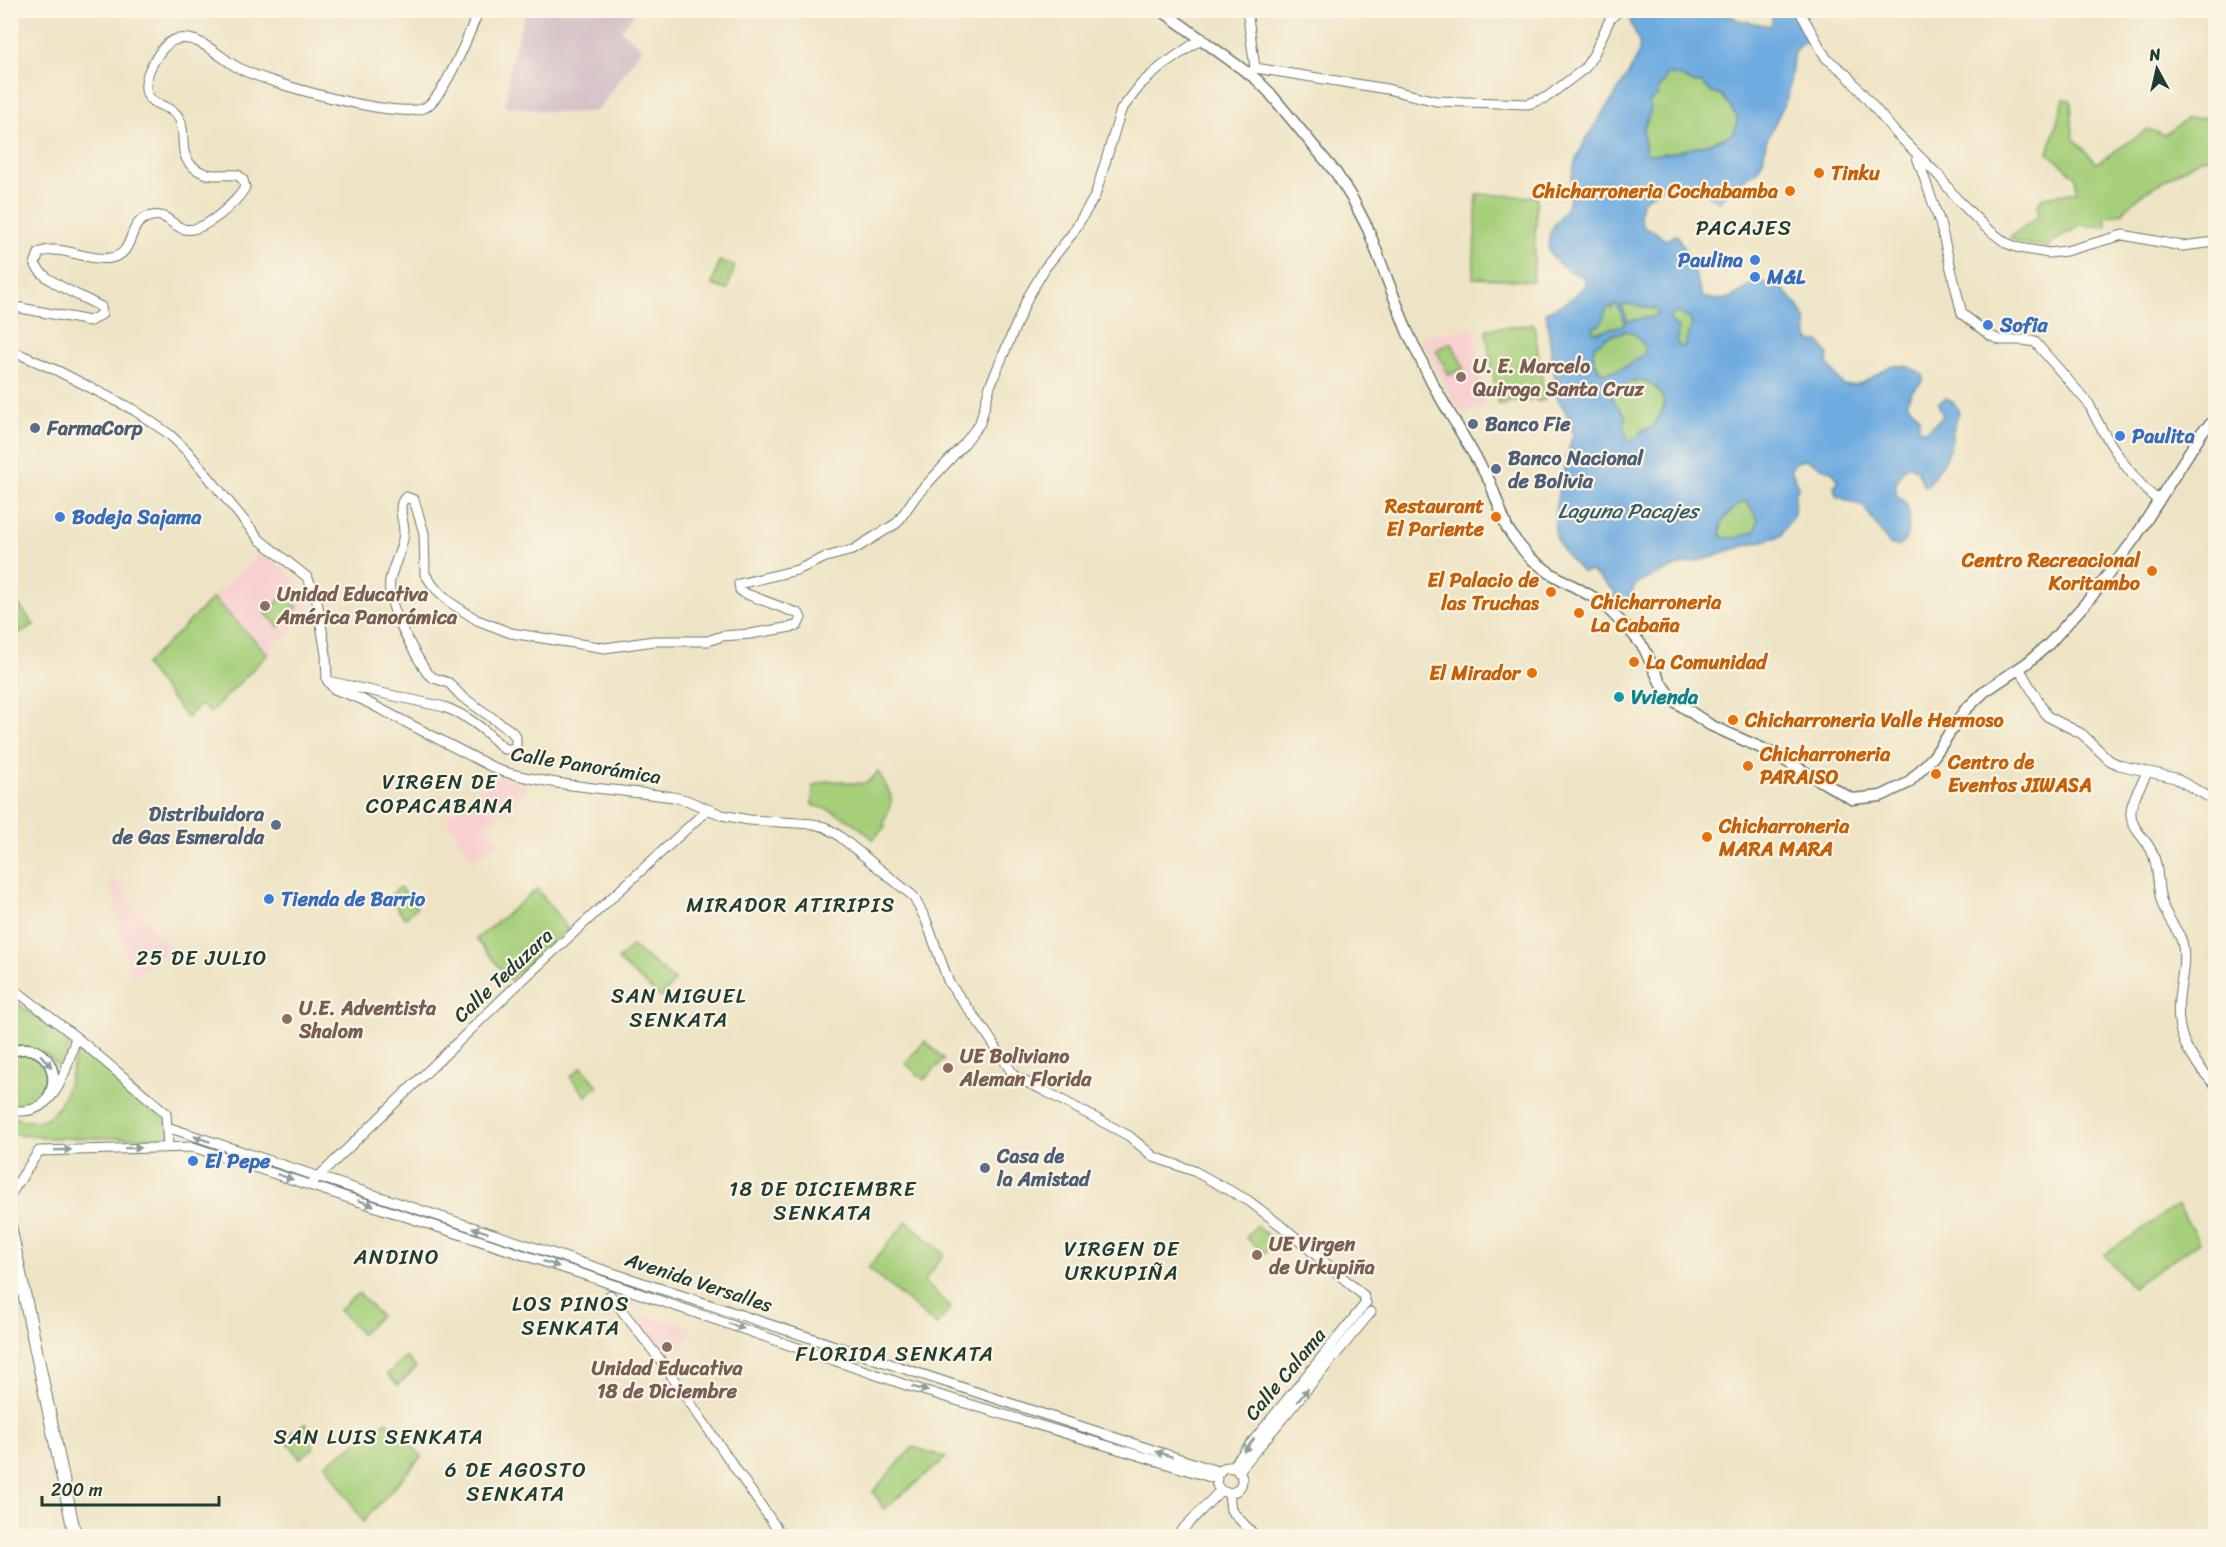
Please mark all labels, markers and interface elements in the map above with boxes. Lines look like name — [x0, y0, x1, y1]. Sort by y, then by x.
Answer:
north arrow — [2127, 39, 2187, 99]
text: N — [2146, 39, 2163, 70]
place label: Tinku — [1831, 156, 1880, 191]
marker: Tinku — [1812, 166, 1826, 180]
place label: Chicharroneria Cochabamba — [1531, 174, 1778, 209]
marker: Chicharroneria Cochabamba — [1783, 184, 1797, 198]
district label: PACAJES — [1696, 209, 1792, 247]
place label: Paulina — [1678, 243, 1743, 278]
marker: Paulina — [1748, 253, 1762, 267]
place label: M&L — [1766, 260, 1806, 295]
marker: M&L — [1748, 270, 1762, 284]
place label: Sofia — [1999, 308, 2049, 343]
marker: Sofia — [1981, 318, 1995, 332]
place label: U. E. Marcelo Quiroga Santa Cruz — [1473, 349, 1644, 407]
marker: U. E. Marcelo Quiroga Santa Cruz — [1454, 370, 1468, 384]
place label: Banco Fie — [1485, 407, 1571, 442]
place label: FarmaCorp — [46, 411, 143, 446]
marker: Banco Fie — [1466, 417, 1480, 431]
place label: Paulita — [2132, 419, 2195, 454]
marker: FarmaCorp — [28, 421, 42, 435]
marker: Paulita — [2113, 429, 2127, 443]
place label: Banco Nacional de Bolivia — [1508, 441, 1644, 499]
marker: Banco Nacional de Bolivia — [1489, 462, 1503, 476]
place label: Restaurant El Pariente — [1384, 489, 1485, 547]
water label: Laguna Pacajes — [1558, 492, 1701, 530]
place label: Bodeja Sajama — [72, 500, 202, 535]
marker: Bodeja Sajama — [53, 510, 67, 524]
marker: Restaurant El Pariente — [1489, 510, 1503, 524]
place label: Centro Recreacional Koritambo — [1961, 543, 2141, 601]
place label: El Palacio de las Truchas — [1427, 563, 1540, 621]
marker: Centro Recreacional Koritambo — [2145, 564, 2159, 578]
place label: Unidad Educativa América Panorámica — [276, 577, 458, 635]
marker: El Palacio de las Truchas — [1544, 585, 1558, 599]
place label: Chicharroneria La Cabaña — [1590, 585, 1722, 643]
marker: Unidad Educativa América Panorámica — [258, 599, 272, 613]
marker: Chicharroneria La Cabaña — [1572, 606, 1586, 620]
place label: La Comunidad — [1646, 645, 1769, 680]
marker: La Comunidad — [1627, 655, 1641, 669]
place label: El Mirador — [1429, 656, 1522, 691]
marker: El Mirador — [1525, 666, 1539, 680]
place label: Vvienda — [1631, 680, 1699, 715]
marker: Vvienda — [1612, 690, 1626, 704]
place label: Chicharroneria Valle Hermoso — [1744, 703, 2004, 738]
marker: Chicharroneria Valle Hermoso — [1726, 713, 1740, 727]
street label: Calle Panorámica — [508, 736, 663, 795]
place label: Chicharroneria PARAISO — [1759, 737, 1891, 795]
place label: Centro de Eventos JIWASA — [1947, 745, 2092, 803]
marker: Chicharroneria PARAISO — [1741, 759, 1755, 773]
district label: VIRGEN DE COPACABANA — [366, 763, 514, 825]
marker: Centro de Eventos JIWASA — [1929, 767, 1943, 781]
place label: Distribuidora de Gas Esmeralda — [112, 797, 265, 855]
place label: Chicharroneria MARA MARA — [1718, 809, 1850, 867]
marker: Distribuidora de Gas Esmeralda — [269, 818, 283, 832]
marker: Chicharroneria MARA MARA — [1700, 830, 1714, 844]
place label: Tienda de Barrio — [281, 882, 426, 917]
district label: MIRADOR ATIRIPIS — [686, 886, 896, 924]
marker: Tienda de Barrio — [262, 892, 276, 906]
street label: Calle Teduzara — [445, 919, 562, 1031]
district label: 25 DE JULIO — [136, 939, 268, 977]
district label: SAN MIGUEL SENKATA — [611, 977, 747, 1039]
place label: U.E. Adventista Shalom — [298, 991, 437, 1049]
marker: U.E. Adventista Shalom — [280, 1012, 294, 1026]
place label: UE Boliviano Aleman Florida — [959, 1039, 1092, 1097]
one-way arrow — [39, 1054, 53, 1069]
marker: UE Boliviano Aleman Florida — [941, 1061, 955, 1075]
one-way arrow — [193, 1134, 211, 1144]
place label: Casa de la Amistad — [996, 1139, 1091, 1197]
one-way arrow — [123, 1143, 142, 1153]
place label: El Pepe — [205, 1144, 271, 1179]
one-way arrow — [53, 1145, 72, 1155]
marker: El Pepe — [186, 1154, 200, 1168]
marker: Casa de la Amistad — [978, 1161, 992, 1175]
district label: 18 DE DICIEMBRE SENKATA — [729, 1170, 917, 1232]
one-way arrow — [276, 1173, 294, 1182]
one-way arrow — [357, 1199, 375, 1208]
one-way arrow — [471, 1225, 489, 1234]
place label: UE Virgen de Urkupiña — [1269, 1227, 1375, 1285]
district label: VIRGEN DE URKUPIÑA — [1064, 1230, 1180, 1292]
district label: ANDINO — [353, 1238, 440, 1276]
street label: Avenida Versalles — [620, 1242, 778, 1323]
marker: UE Virgen de Urkupiña — [1250, 1248, 1264, 1262]
one-way arrow — [542, 1259, 560, 1269]
district label: LOS PINOS SENKATA — [512, 1285, 630, 1347]
street label: Calle Calama — [1236, 1319, 1336, 1429]
one-way arrow — [727, 1322, 745, 1332]
district label: FLORIDA SENKATA — [796, 1335, 994, 1373]
marker: Unidad Educativa 18 de Diciembre — [660, 1340, 674, 1354]
place label: Unidad Educativa 18 de Diciembre — [591, 1351, 744, 1409]
one-way arrow — [911, 1385, 929, 1394]
one-way arrow — [1296, 1387, 1309, 1402]
district label: SAN LUIS SENKATA — [274, 1418, 484, 1456]
one-way arrow — [1243, 1437, 1256, 1453]
one-way arrow — [1155, 1448, 1173, 1458]
district label: 6 DE AGOSTO SENKATA — [445, 1451, 587, 1513]
scale bar — [42, 1469, 219, 1507]
text: 200 m — [51, 1474, 103, 1506]

